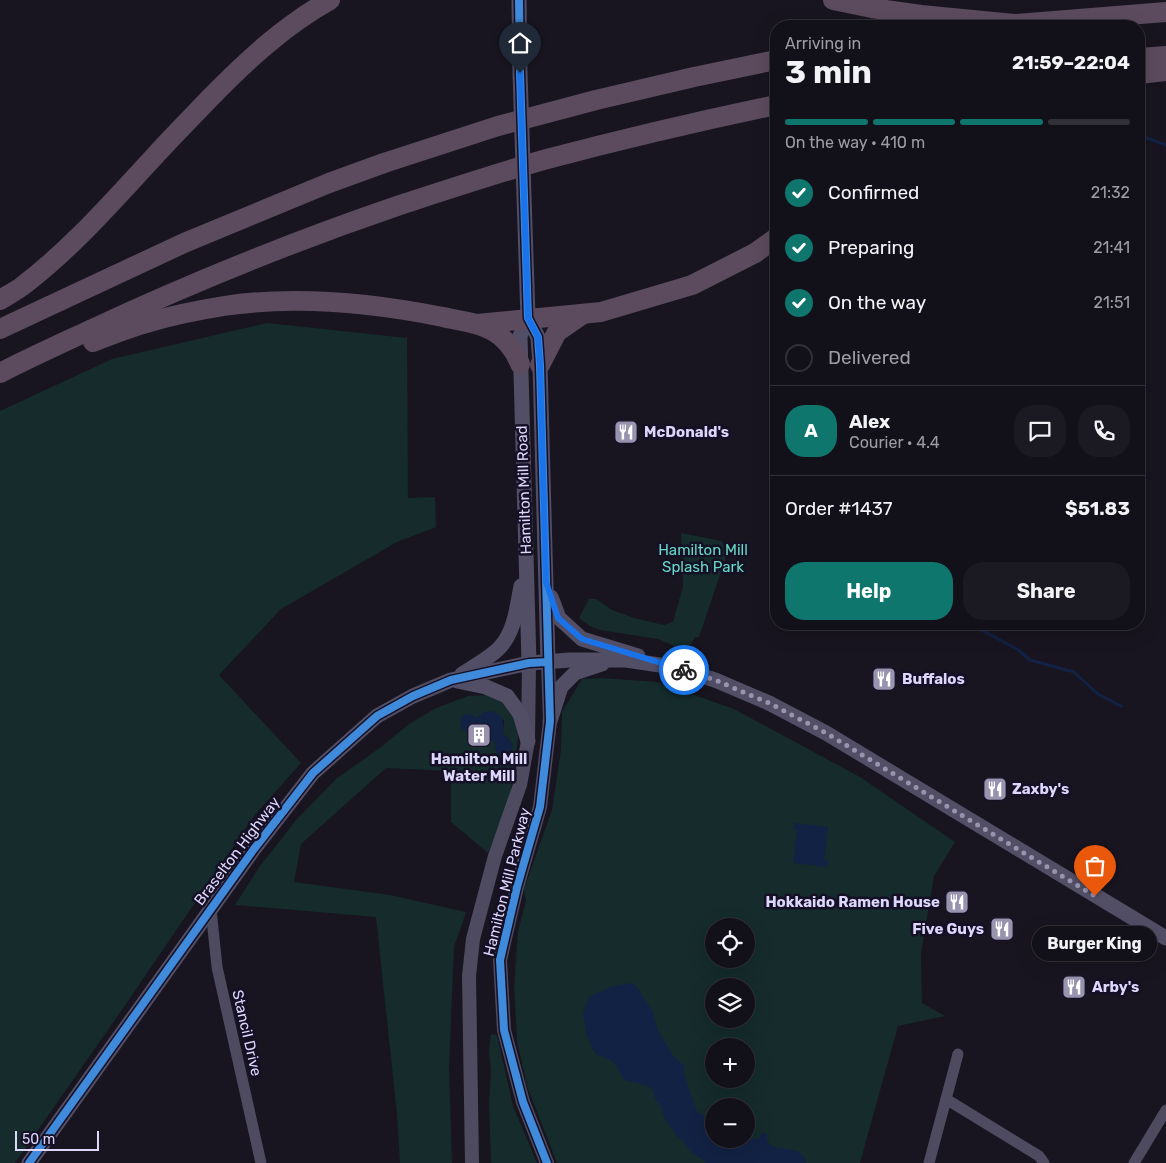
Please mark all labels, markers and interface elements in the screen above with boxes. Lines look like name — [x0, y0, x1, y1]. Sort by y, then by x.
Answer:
pin — [499, 22, 541, 73]
icon: home — [506, 29, 534, 57]
text: Arriving in — [785, 34, 861, 53]
text: 21:59–22:04 — [1012, 51, 1130, 74]
text: 3 min — [785, 53, 872, 91]
text: On the way · 410 m — [785, 133, 925, 152]
icon: check — [785, 179, 813, 207]
text: Confirmed — [828, 181, 919, 204]
text: 21:32 — [1091, 183, 1130, 202]
icon: check — [785, 234, 813, 262]
text: Preparing — [828, 236, 914, 259]
text: 21:41 — [1093, 238, 1130, 257]
icon: check — [785, 289, 813, 317]
text: On the way — [828, 291, 926, 314]
text: 21:51 — [1094, 293, 1130, 312]
text: Delivered — [828, 346, 911, 369]
button: chat — [1014, 405, 1066, 457]
button: phone — [1078, 405, 1130, 457]
text: Alex — [849, 410, 890, 433]
restaurant icon: McDonald's — [613, 419, 639, 445]
text: A — [804, 419, 818, 442]
place label: McDonald's — [644, 423, 729, 441]
street label: Hamilton Mill Road — [513, 425, 535, 555]
text: Courier · 4.4 — [849, 433, 940, 452]
text: Order #1437 — [785, 497, 893, 520]
text: $51.83 — [1065, 497, 1130, 520]
park label: Hamilton Mill Splash Park — [658, 541, 748, 576]
button: Help — [785, 562, 953, 620]
button: Share — [963, 562, 1130, 620]
courier — [659, 645, 709, 695]
icon: bike — [670, 656, 698, 684]
restaurant icon: Buffalos — [871, 666, 897, 692]
place label: Buffalos — [902, 670, 965, 688]
building icon: Hamilton Mill Water Mill — [466, 722, 492, 748]
place label: Hamilton Mill Water Mill — [431, 750, 527, 785]
restaurant icon: Zaxby's — [982, 776, 1008, 802]
place label: Zaxby's — [1012, 780, 1069, 798]
street label: Braselton Highway — [190, 793, 284, 909]
street label: Hamilton Mill Parkway — [480, 806, 534, 958]
pin — [1074, 845, 1116, 896]
icon: bag — [1081, 852, 1109, 880]
restaurant icon: Hokkaido Ramen House — [944, 889, 970, 915]
place label: Hokkaido Ramen House — [765, 893, 940, 911]
restaurant icon: Five Guys — [989, 916, 1015, 942]
map controls — [705, 918, 755, 1148]
button: locate — [705, 918, 755, 968]
place label: Five Guys — [912, 920, 984, 938]
callout: Burger King — [1032, 926, 1158, 961]
text: Burger King — [1047, 934, 1142, 953]
restaurant icon: Arby's — [1061, 974, 1087, 1000]
button: layers — [705, 978, 755, 1028]
place label: Arby's — [1092, 978, 1139, 996]
street label: Stancil Drive — [228, 988, 266, 1078]
button: + — [705, 1038, 755, 1088]
button: − — [705, 1098, 755, 1148]
scale bar — [15, 1128, 99, 1151]
text: 50 m — [22, 1131, 55, 1148]

